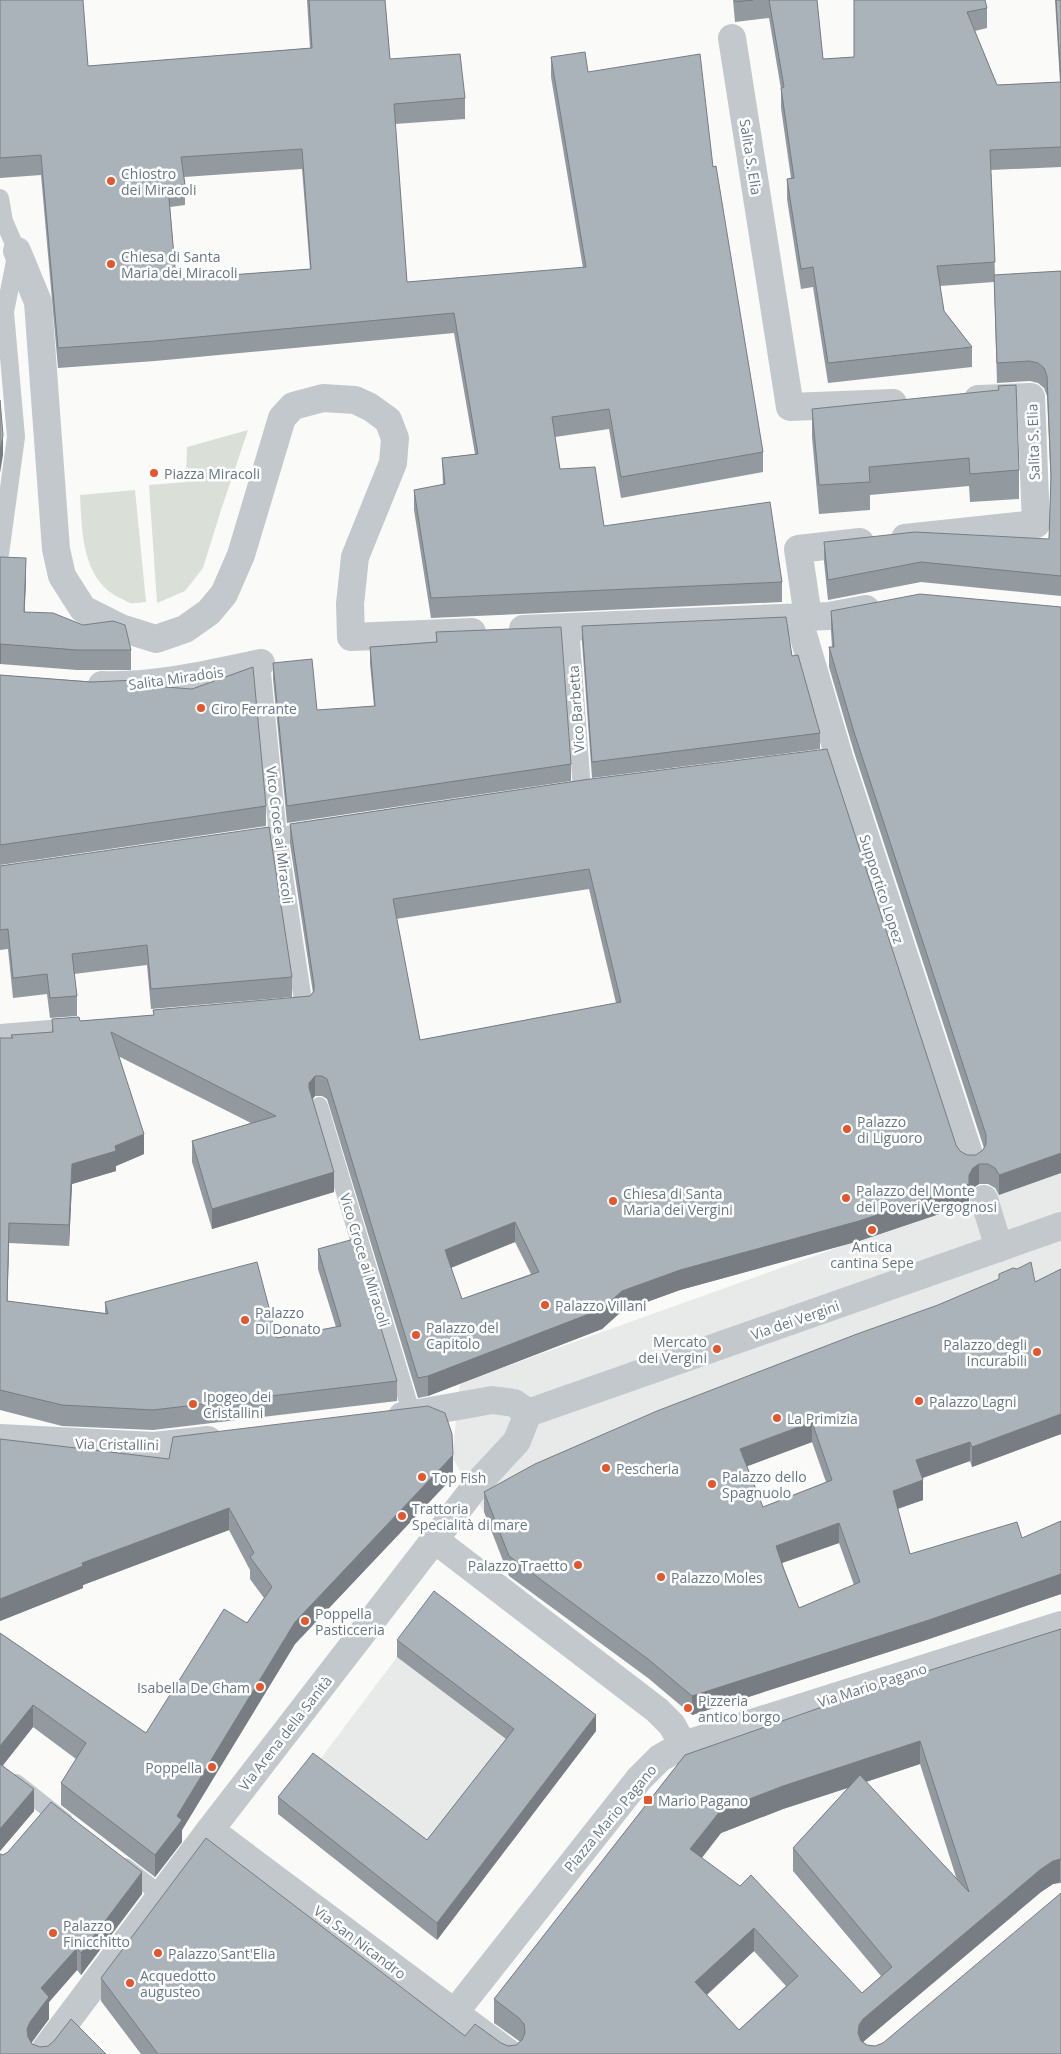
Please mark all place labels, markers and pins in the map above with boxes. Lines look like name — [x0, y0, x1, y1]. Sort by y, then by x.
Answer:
place label: Chiostro dei Miracoli — [121, 164, 196, 199]
marker: Chiostro dei Miracoli — [105, 175, 117, 187]
place label: Chiesa di Santa Maria dei Miracoli — [121, 247, 237, 282]
marker: Chiesa di Santa Maria dei Miracoli — [105, 258, 117, 270]
place label: Piazza Miracoli — [164, 464, 260, 483]
marker: Piazza Miracoli — [148, 467, 160, 479]
place label: Ciro Ferrante — [211, 699, 297, 718]
marker: Ciro Ferrante — [195, 702, 207, 714]
place label: Palazzo di Liguoro — [857, 1112, 922, 1147]
marker: Palazzo di Liguoro — [841, 1123, 853, 1135]
place label: Palazzo del Monte dei Poveri Vergognosi — [856, 1181, 997, 1216]
place label: Chiesa di Santa Maria dei Vergini — [623, 1184, 733, 1219]
marker: Palazzo del Monte dei Poveri Vergognosi — [840, 1192, 852, 1204]
marker: Chiesa di Santa Maria dei Vergini — [607, 1195, 619, 1207]
marker: Antica cantina Sepe — [866, 1224, 878, 1236]
place label: Antica cantina Sepe — [830, 1237, 914, 1272]
place label: Palazzo Villani — [555, 1296, 647, 1315]
marker: Palazzo Villani — [539, 1299, 551, 1311]
place label: Palazzo Di Donato — [255, 1303, 321, 1338]
marker: Palazzo Di Donato — [239, 1314, 251, 1326]
place label: Palazzo del Capitolo — [426, 1318, 499, 1353]
marker: Palazzo del Capitolo — [410, 1329, 422, 1341]
place label: Mercato dei Vergini — [638, 1332, 707, 1367]
place label: Palazzo degli Incurabili — [943, 1335, 1027, 1370]
marker: Mercato dei Vergini — [711, 1343, 723, 1355]
marker: Palazzo degli Incurabili — [1031, 1346, 1043, 1358]
place label: Ipogeo dei Cristallini — [203, 1387, 271, 1422]
place label: Palazzo Lagni — [929, 1392, 1017, 1411]
marker: Palazzo Lagni — [913, 1395, 925, 1407]
marker: Ipogeo dei Cristallini — [187, 1398, 199, 1410]
place label: La Primizia — [787, 1409, 858, 1428]
marker: La Primizia — [771, 1412, 783, 1424]
place label: Pescheria — [616, 1459, 679, 1478]
marker: Pescheria — [600, 1462, 612, 1474]
place label: Palazzo dello Spagnuolo — [722, 1467, 807, 1502]
place label: Top Fish — [432, 1468, 486, 1487]
marker: Top Fish — [416, 1471, 428, 1483]
marker: Palazzo dello Spagnuolo — [706, 1478, 718, 1490]
place label: Trattoria Specialità di mare — [412, 1499, 528, 1534]
marker: Trattoria Specialità di mare — [396, 1510, 408, 1522]
place label: Palazzo Traetto — [468, 1556, 568, 1575]
marker: Palazzo Traetto — [572, 1559, 584, 1571]
place label: Palazzo Moles — [671, 1568, 763, 1587]
marker: Palazzo Moles — [655, 1571, 667, 1583]
place label: Poppella Pasticceria — [315, 1604, 385, 1639]
marker: Poppella Pasticceria — [299, 1615, 311, 1627]
place label: Isabella De Cham — [137, 1678, 250, 1697]
marker: Isabella De Cham — [254, 1681, 266, 1693]
place label: Pizzeria antico borgo — [698, 1691, 780, 1726]
marker: Pizzeria antico borgo — [682, 1702, 694, 1714]
place label: Poppella — [145, 1758, 202, 1777]
marker: Poppella — [206, 1761, 218, 1773]
place label: Mario Pagano — [658, 1791, 748, 1810]
marker: Mario Pagano — [642, 1794, 654, 1806]
place label: Palazzo Finicchitto — [63, 1916, 130, 1951]
marker: Palazzo Finicchitto — [47, 1927, 59, 1939]
place label: Palazzo Sant'Elia — [168, 1944, 275, 1963]
marker: Palazzo Sant'Elia — [152, 1947, 164, 1959]
place label: Acquedotto augusteo — [140, 1966, 216, 2001]
marker: Acquedotto augusteo — [124, 1977, 136, 1989]

